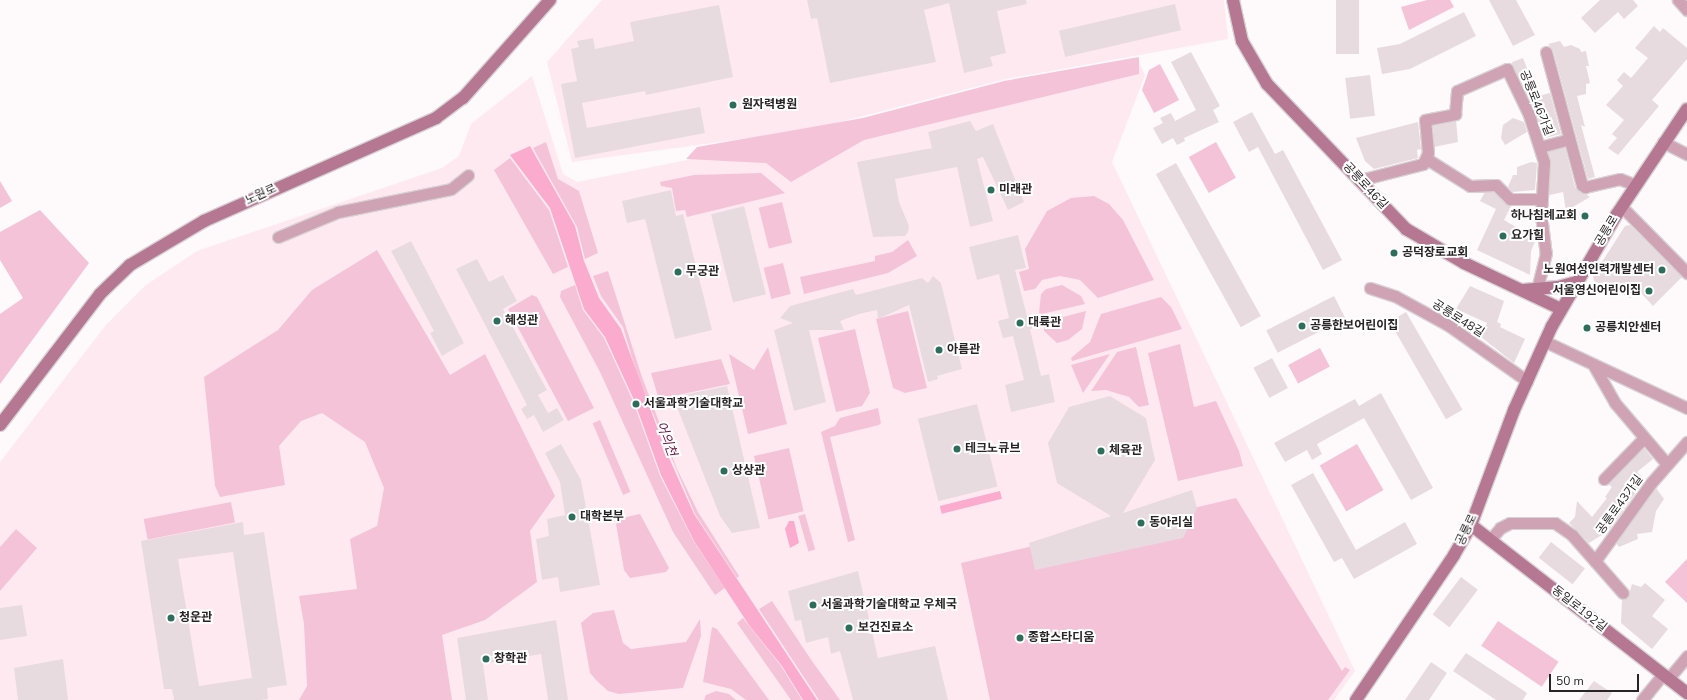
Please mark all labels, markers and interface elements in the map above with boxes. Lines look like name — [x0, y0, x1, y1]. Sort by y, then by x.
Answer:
street label: 공릉로46가길 — [1516, 68, 1556, 138]
place label: 원자력병원 — [742, 98, 797, 112]
marker: 원자력병원 — [727, 99, 739, 111]
street label: 공릉로46길 — [1340, 160, 1390, 212]
street label: 노원로 — [243, 181, 279, 209]
place label: 미래관 — [999, 183, 1032, 197]
marker: 미래관 — [986, 185, 996, 195]
place label: 하나침례교회 — [1511, 209, 1577, 223]
marker: 하나침례교회 — [1580, 211, 1590, 221]
street label: 공릉로 — [1592, 213, 1622, 249]
place label: 요가힐 — [1511, 229, 1544, 243]
marker: 요가힐 — [1498, 231, 1508, 241]
place label: 공덕장로교회 — [1402, 246, 1468, 260]
marker: 공덕장로교회 — [1389, 248, 1399, 258]
place label: 노원여성인력개발센터 — [1544, 263, 1654, 277]
place label: 무궁관 — [686, 265, 719, 279]
marker: 노원여성인력개발센터 — [1657, 265, 1667, 275]
marker: 무궁관 — [673, 267, 683, 277]
place label: 서울영신어린이집 — [1553, 284, 1641, 298]
marker: 서울영신어린이집 — [1644, 286, 1654, 296]
street label: 공릉로48길 — [1429, 297, 1487, 341]
place label: 혜성관 — [505, 314, 538, 328]
marker: 혜성관 — [492, 316, 502, 326]
place label: 대륙관 — [1028, 316, 1061, 330]
marker: 대륙관 — [1015, 318, 1025, 328]
place label: 공릉한보어린이집 — [1310, 319, 1398, 333]
marker: 공릉한보어린이집 — [1297, 321, 1307, 331]
place label: 공릉치안센터 — [1595, 321, 1661, 335]
marker: 공릉치안센터 — [1582, 323, 1592, 333]
place label: 아름관 — [947, 343, 980, 357]
marker: 아름관 — [934, 345, 944, 355]
place label: 서울과학기술대학교 — [644, 397, 743, 411]
marker: 서울과학기술대학교 — [631, 399, 641, 409]
water label: 어의천 — [653, 419, 679, 459]
place label: 테크노큐브 — [965, 442, 1020, 456]
marker: 테크노큐브 — [952, 444, 962, 454]
place label: 체육관 — [1109, 444, 1142, 458]
marker: 체육관 — [1096, 446, 1106, 456]
place label: 상상관 — [732, 464, 765, 478]
marker: 상상관 — [719, 466, 729, 476]
street label: 공릉로43가길 — [1594, 473, 1646, 537]
place label: 대학본부 — [580, 510, 624, 524]
marker: 대학본부 — [567, 512, 577, 522]
street label: 공릉로 — [1453, 512, 1481, 548]
place label: 동아리실 — [1149, 516, 1193, 530]
marker: 동아리실 — [1136, 518, 1146, 528]
street label: 동일로192길 — [1549, 583, 1609, 635]
place label: 서울과학기술대학교 우체국 — [821, 598, 957, 612]
marker: 서울과학기술대학교 우체국 — [808, 600, 818, 610]
place label: 청운관 — [179, 611, 212, 625]
marker: 청운관 — [166, 613, 176, 623]
place label: 보건진료소 — [858, 621, 913, 635]
marker: 보건진료소 — [843, 622, 855, 634]
place label: 종합스타디움 — [1028, 631, 1094, 645]
marker: 종합스타디움 — [1015, 633, 1025, 643]
place label: 창학관 — [494, 652, 527, 666]
marker: 창학관 — [481, 654, 491, 664]
scale bar — [1551, 666, 1641, 692]
text: 50 m — [1556, 673, 1584, 689]

